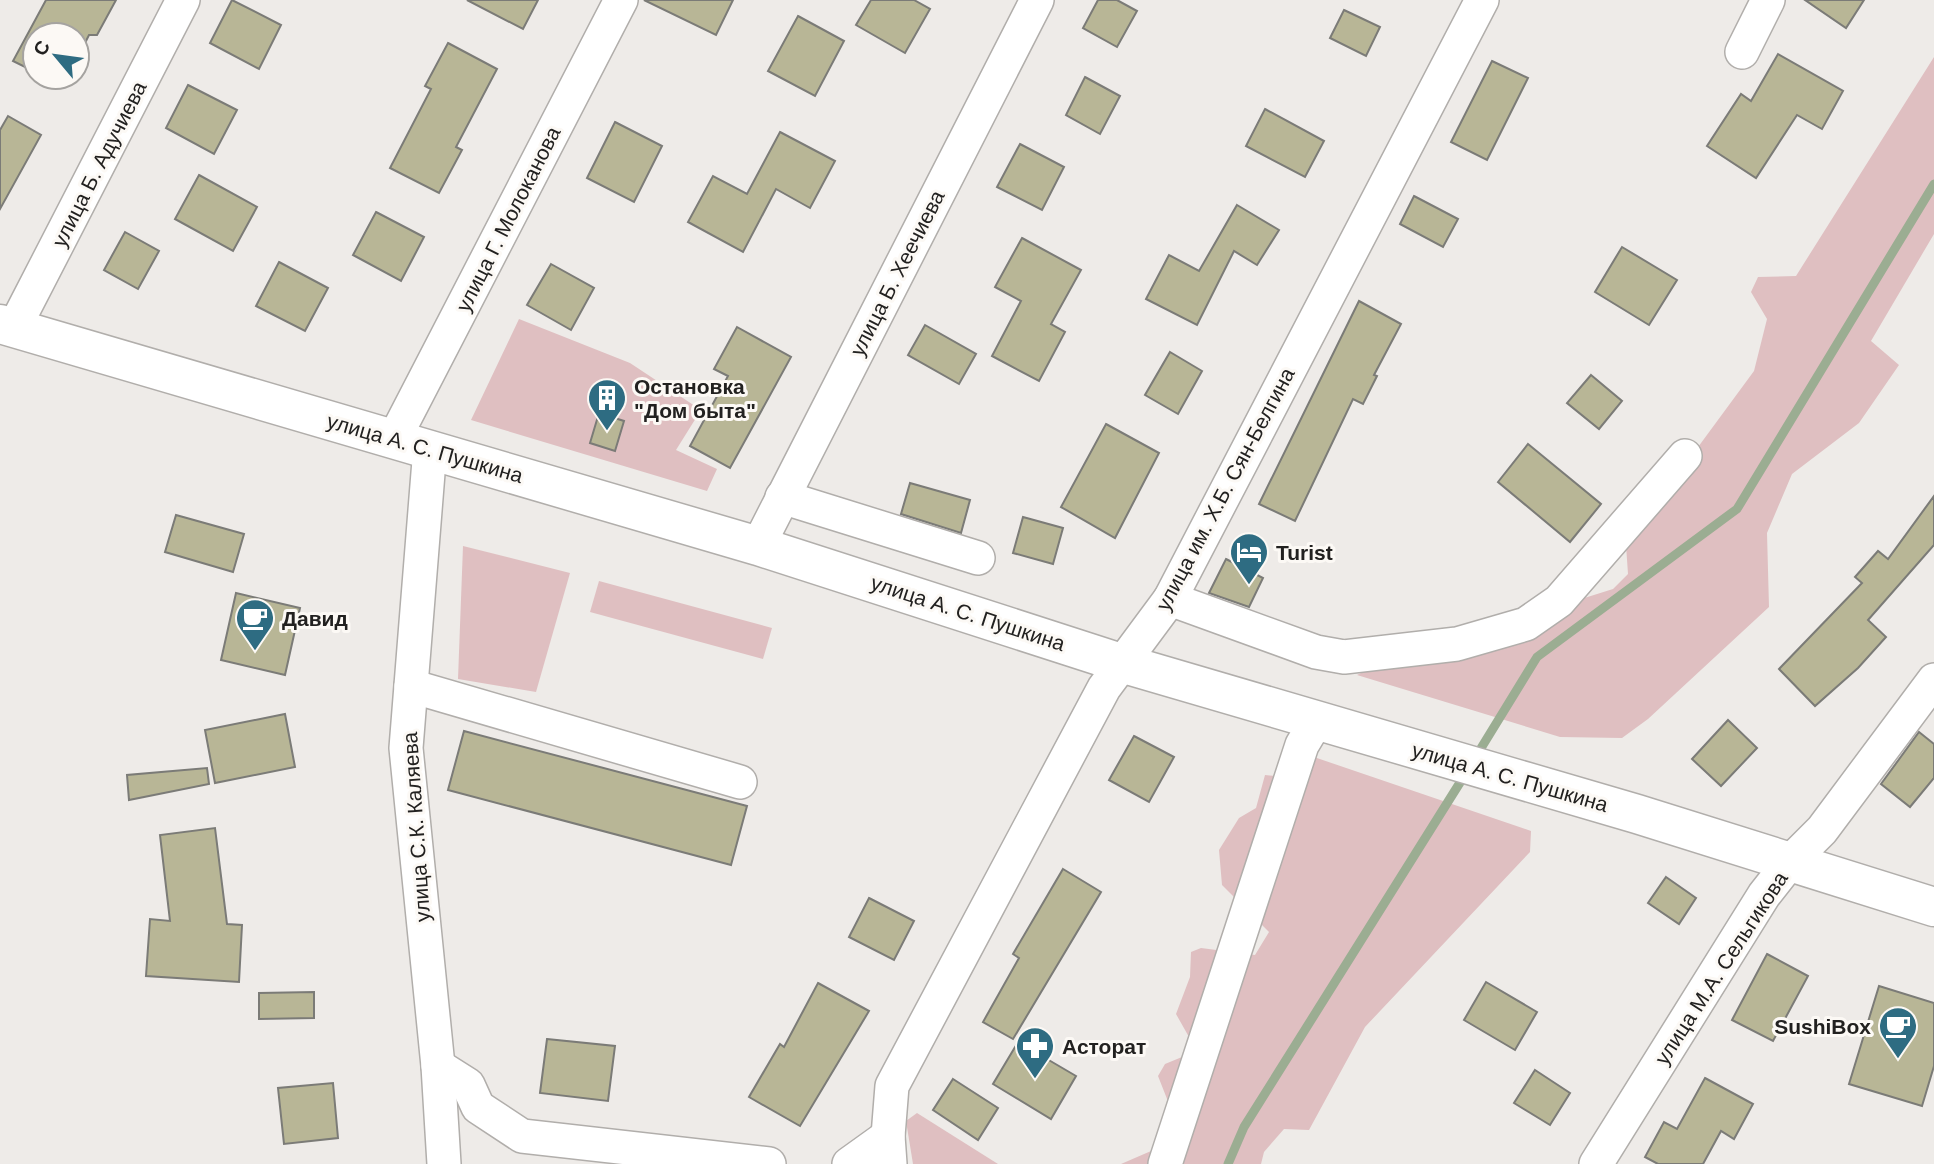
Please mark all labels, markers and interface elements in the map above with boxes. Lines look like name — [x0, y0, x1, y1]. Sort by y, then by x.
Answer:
north arrow — [21, 21, 91, 91]
text: С — [29, 37, 54, 59]
street label: улица Б. Адучиева — [47, 77, 151, 251]
street label: улица Г. Молоканова — [451, 122, 565, 315]
street label: улица Б. Хеечиева — [845, 186, 949, 360]
street label: улица им. Х.Б. Сян-Белгина — [1151, 363, 1299, 614]
place label: Остановка "Дом быта" — [634, 375, 756, 422]
building icon: Остановка "Дом быта" — [586, 377, 628, 432]
street label: улица А. С. Пушкина — [324, 409, 526, 487]
hotel icon: Turist — [1228, 531, 1270, 586]
place label: Turist — [1276, 541, 1333, 564]
street label: улица А. С. Пушкина — [868, 571, 1068, 655]
cafe icon: Давид — [234, 597, 276, 652]
place label: Давид — [282, 607, 348, 630]
street label: улица С.К. Каляева — [398, 731, 434, 923]
street label: улица А. С. Пушкина — [1409, 738, 1611, 816]
street label: улица М.А. Сельгикова — [1650, 867, 1792, 1069]
cafe icon: SushiBox — [1877, 1005, 1919, 1060]
place label: SushiBox — [1774, 1015, 1871, 1038]
pharmacy icon: Асторат — [1014, 1025, 1056, 1080]
place label: Асторат — [1062, 1035, 1146, 1058]

